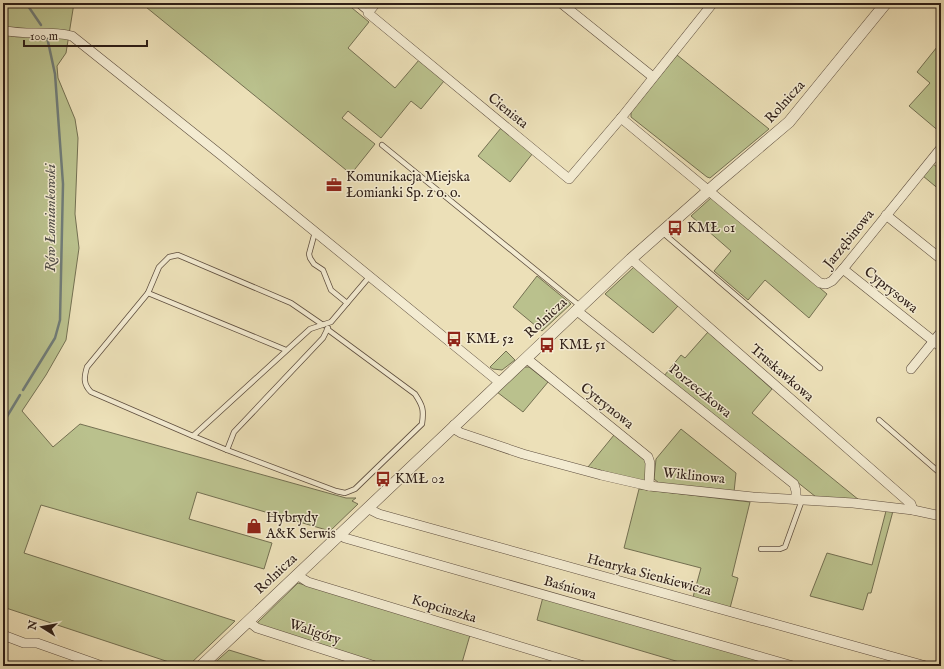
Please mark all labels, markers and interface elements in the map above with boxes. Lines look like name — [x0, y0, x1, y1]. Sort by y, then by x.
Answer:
scale bar — [24, 22, 147, 48]
text: 100 m — [30, 29, 58, 44]
street label: Rolnicza — [761, 76, 810, 127]
street label: Cienista — [484, 89, 533, 133]
water label: Rów Łomiankowski — [41, 162, 60, 272]
place label: Komunikacja Miejska Łomianki Sp. z o. o. — [346, 168, 471, 202]
office icon: Komunikacja Miejska Łomianki Sp. z o. o. — [325, 176, 343, 194]
street label: Jarzębinowa — [818, 205, 879, 274]
bus stop icon: KMŁ 01 — [666, 219, 684, 237]
place label: KMŁ 01 — [687, 219, 735, 237]
street label: Cyprysowa — [860, 263, 922, 318]
street label: Rolnicza — [521, 293, 572, 342]
bus stop icon: KMŁ 52 — [445, 330, 463, 348]
place label: KMŁ 52 — [466, 330, 514, 348]
bus stop icon: KMŁ 51 — [538, 336, 556, 354]
place label: KMŁ 51 — [559, 336, 606, 354]
street label: Truskawkowa — [746, 340, 818, 406]
street label: Porzeczkowa — [665, 360, 736, 422]
street label: Cytrynowa — [577, 379, 638, 434]
street label: Wiklinowa — [662, 464, 727, 488]
bus stop icon: KMŁ 02 — [374, 470, 392, 488]
place label: KMŁ 02 — [395, 470, 445, 488]
place label: Hybrydy A&K Serwis — [265, 509, 336, 543]
shop icon: Hybrydy A&K Serwis — [245, 517, 263, 535]
street label: Rolnicza — [251, 549, 302, 598]
street label: Henryka Sienkiewicza — [585, 550, 714, 600]
street label: Baśniowa — [542, 572, 599, 604]
street label: Kopciuszka — [409, 591, 480, 628]
north arrow — [22, 607, 62, 647]
street label: Waligóry — [287, 615, 343, 649]
text: N — [25, 619, 41, 632]

